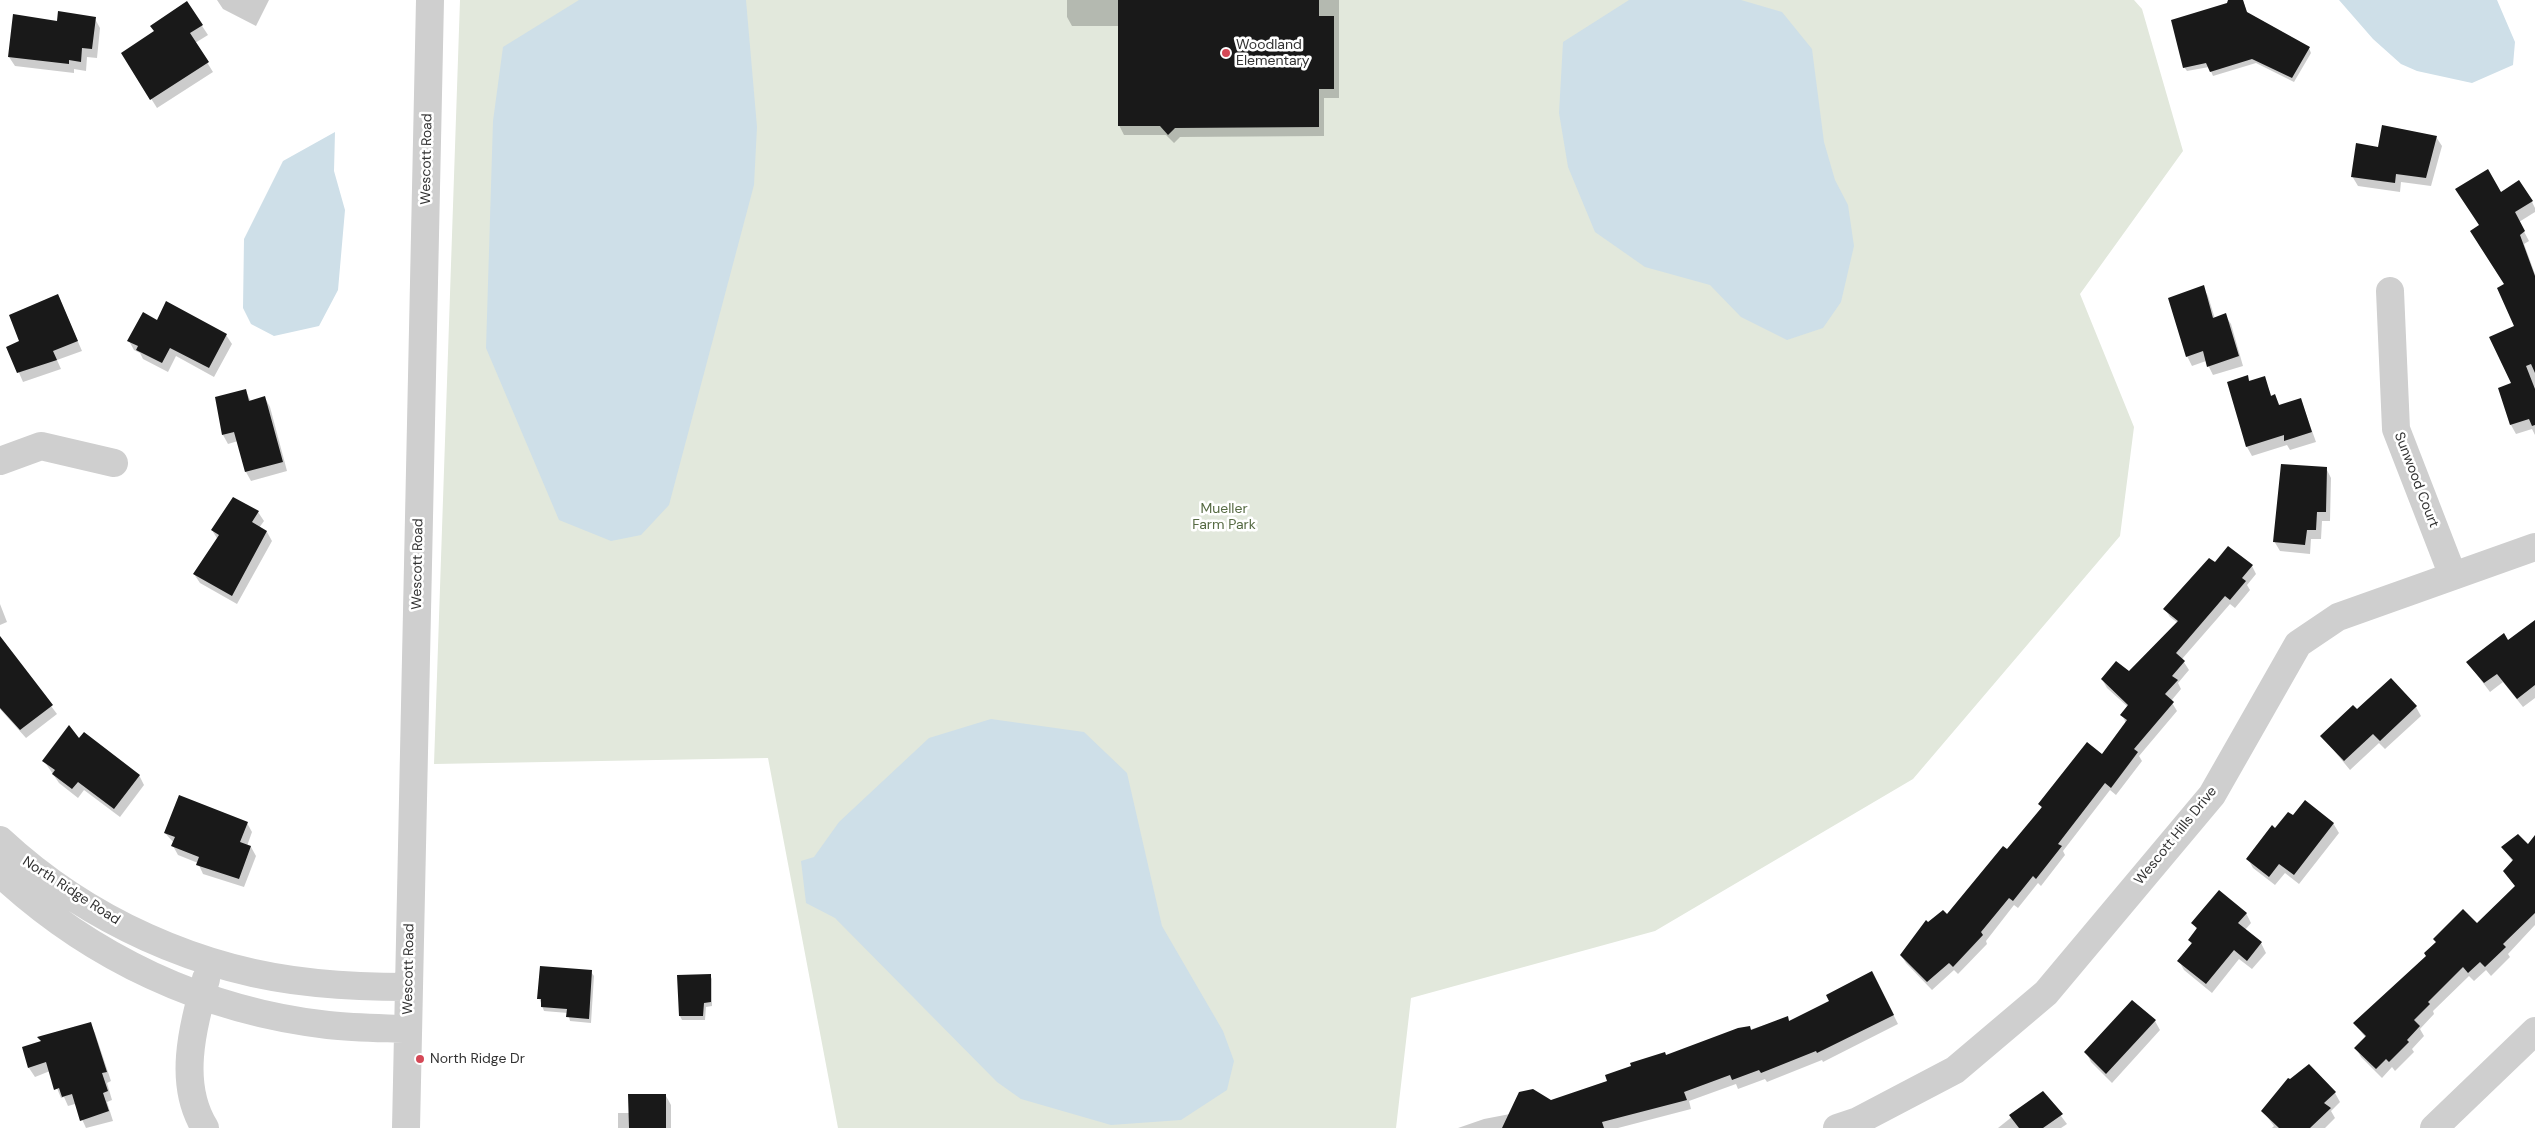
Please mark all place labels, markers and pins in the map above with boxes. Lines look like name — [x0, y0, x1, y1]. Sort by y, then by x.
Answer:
place label: Woodland Elementary — [1236, 37, 1310, 70]
marker: Woodland Elementary — [1220, 47, 1232, 59]
place label: North Ridge Dr — [430, 1051, 525, 1067]
marker: North Ridge Dr — [414, 1053, 426, 1065]

